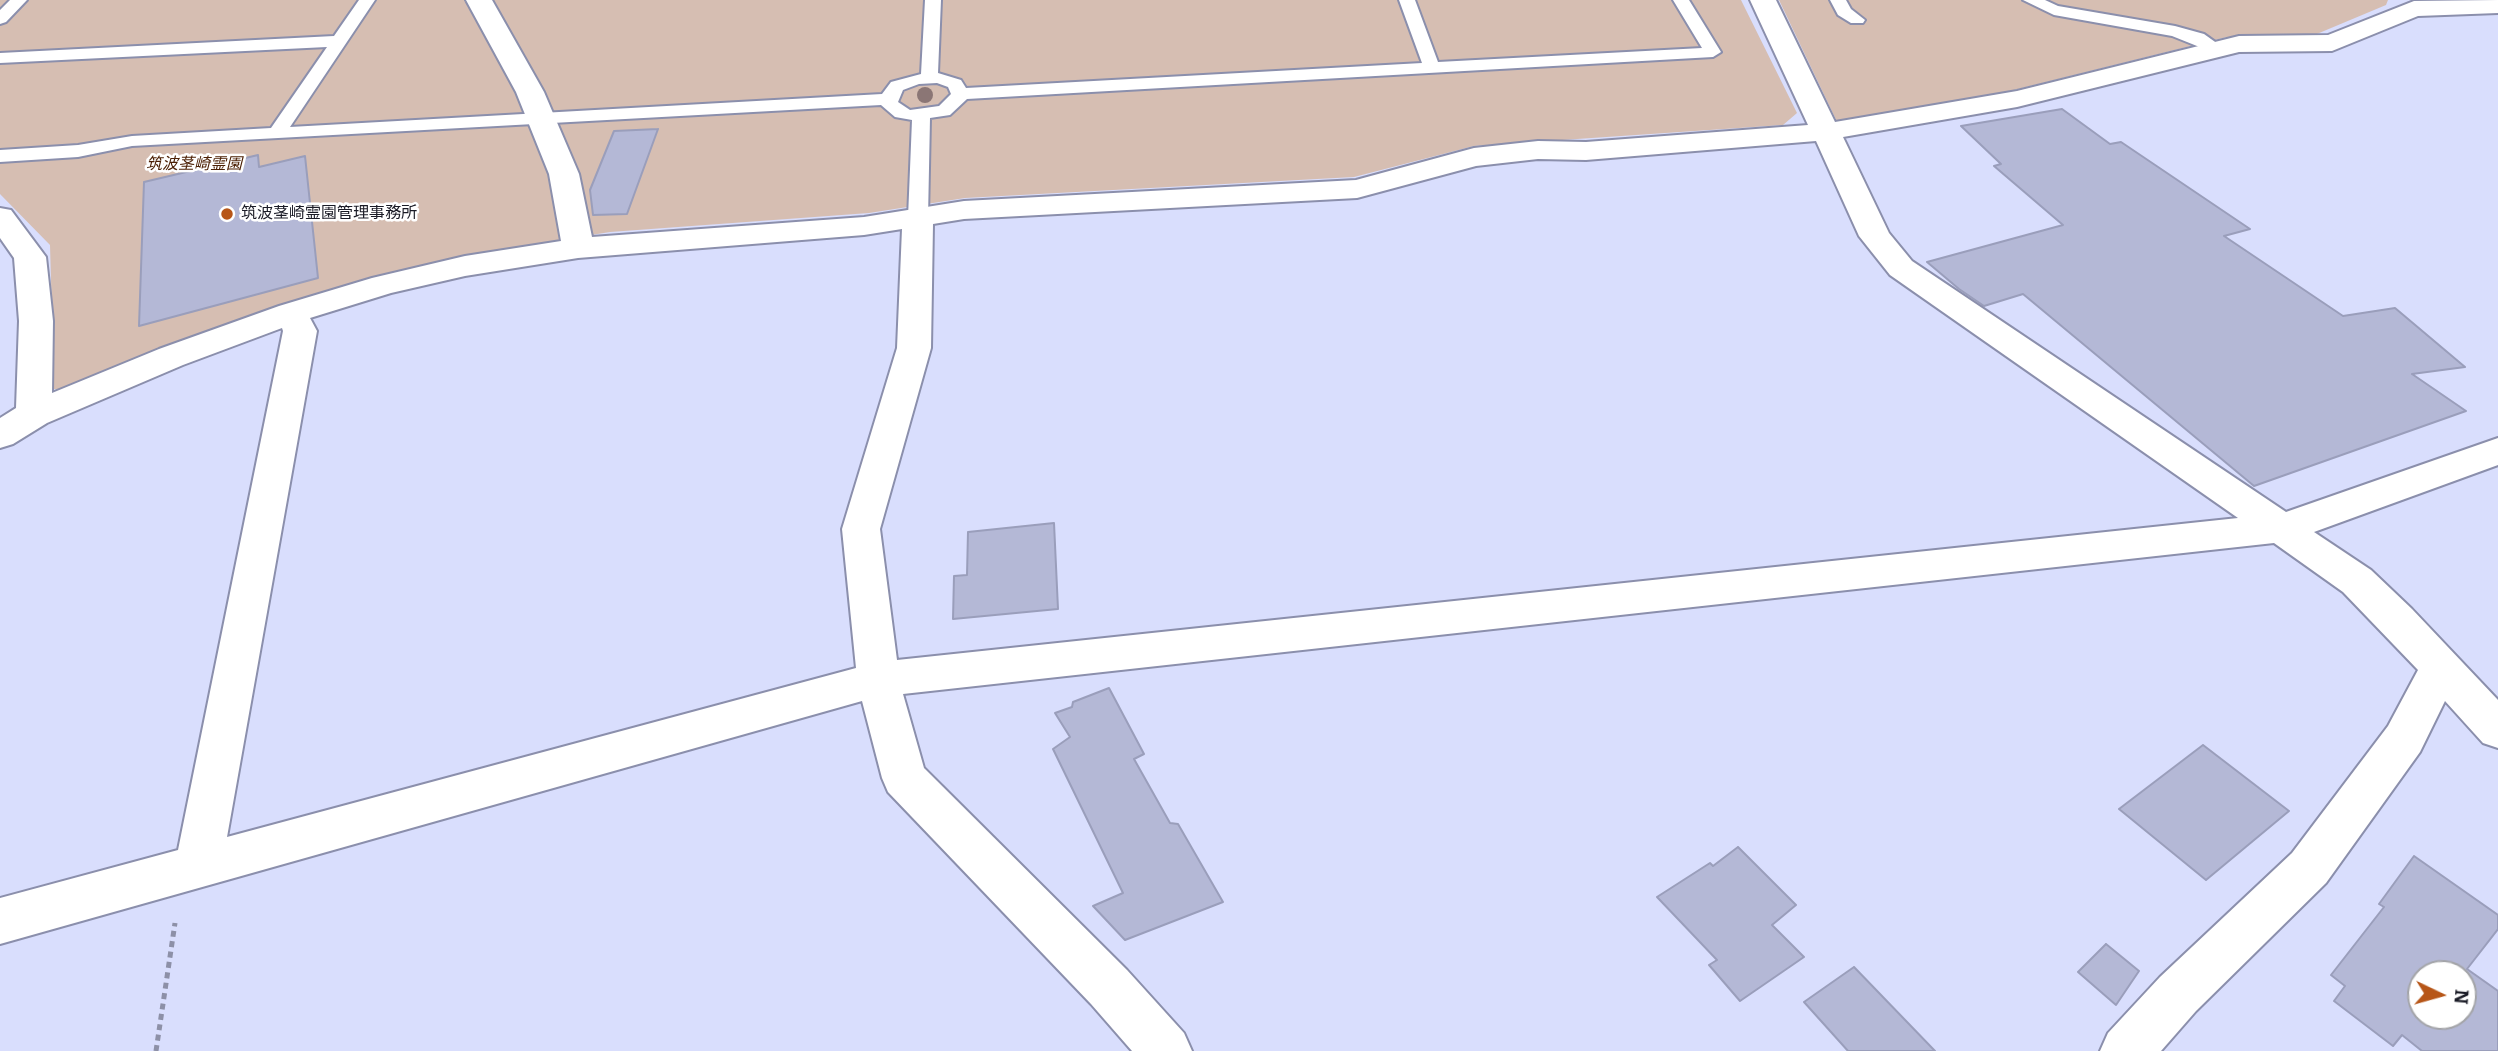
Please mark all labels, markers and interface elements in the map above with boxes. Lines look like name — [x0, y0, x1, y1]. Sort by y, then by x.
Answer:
park label: 筑波茎崎霊園 — [146, 155, 242, 175]
place label: 筑波茎崎霊園管理事務所 — [241, 204, 417, 224]
marker: 筑波茎崎霊園管理事務所 — [219, 206, 235, 222]
north arrow — [2407, 960, 2477, 1030]
text: N — [2449, 988, 2474, 1005]

